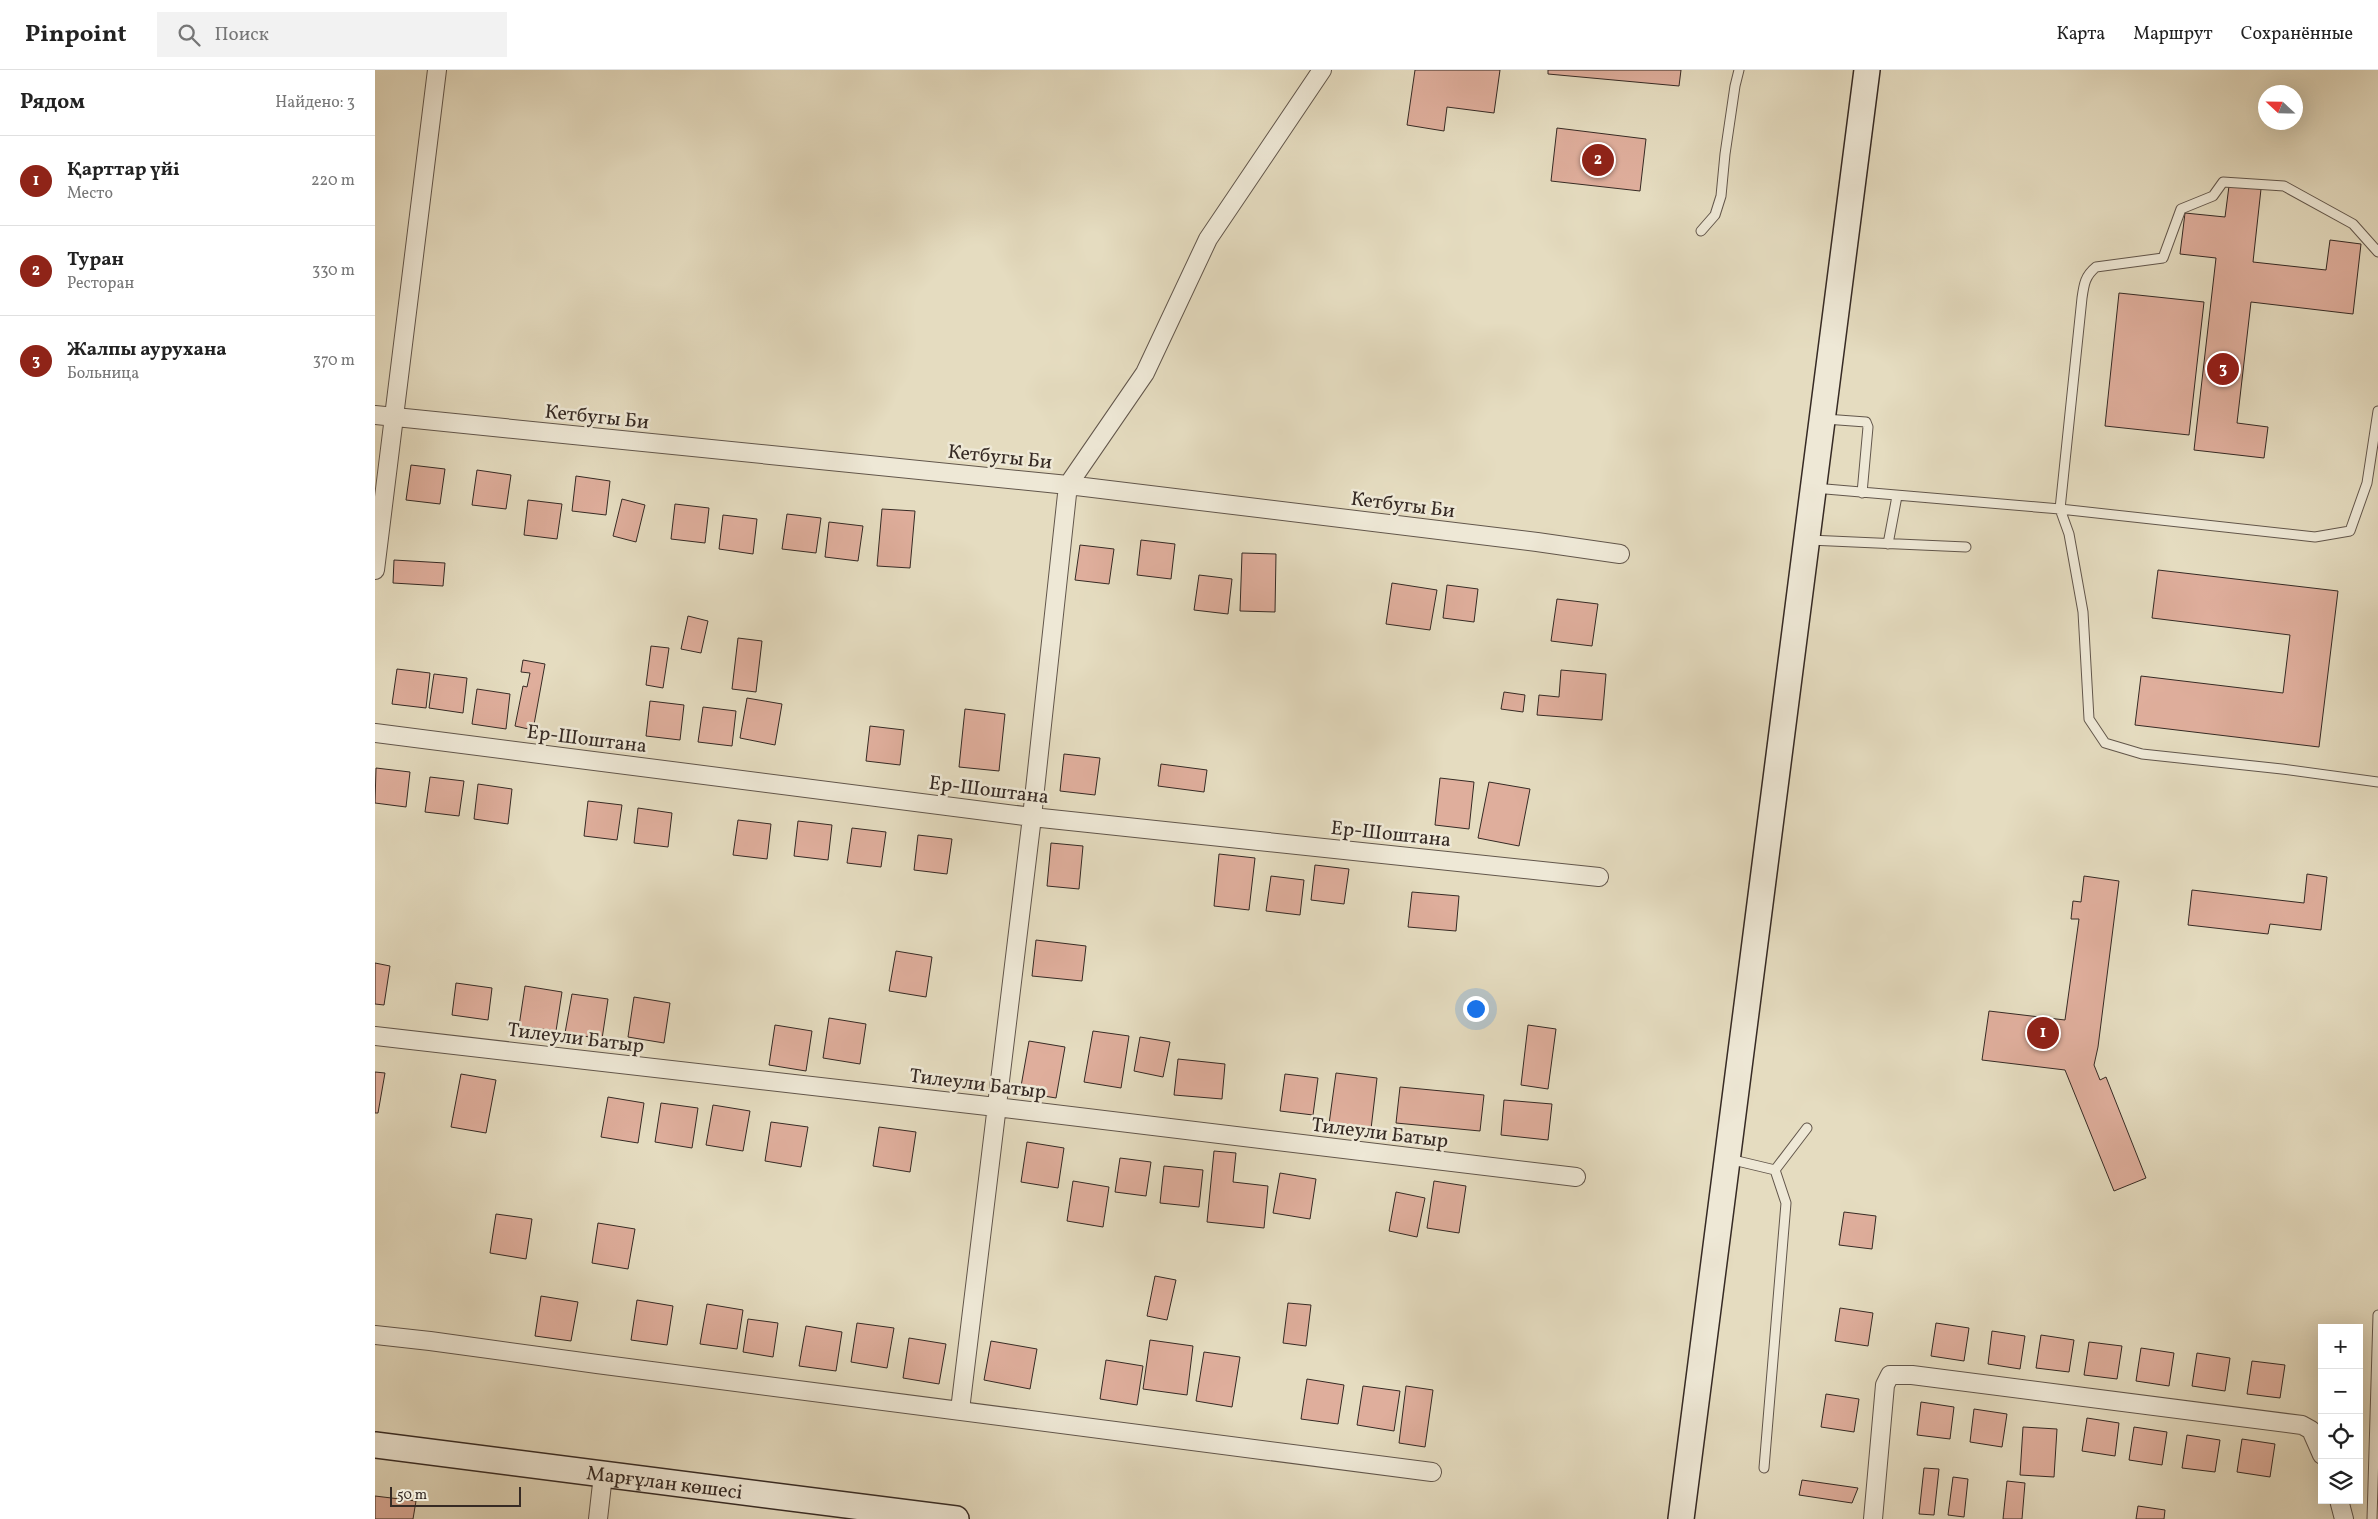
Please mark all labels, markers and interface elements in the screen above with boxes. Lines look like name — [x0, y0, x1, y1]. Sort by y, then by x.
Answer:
search box — [157, 12, 507, 57]
text: Pinpoint — [25, 18, 127, 52]
icon: search — [175, 21, 203, 49]
text: Поиск — [215, 22, 269, 48]
text: Карта — [2056, 22, 2105, 47]
text: Маршрут — [2133, 22, 2213, 47]
text: Сохранённые — [2241, 22, 2353, 47]
north arrow — [2258, 85, 2303, 130]
text: Рядом — [20, 88, 85, 117]
text: Найдено: 3 — [275, 92, 355, 114]
pin: 2 — [1582, 141, 1614, 179]
text: Қарттар үйі — [67, 157, 180, 183]
text: 1 — [33, 170, 39, 192]
text: 220 m — [311, 170, 355, 192]
text: Место — [67, 183, 113, 205]
text: Туран — [67, 247, 124, 273]
text: 2 — [32, 260, 40, 282]
text: 330 m — [312, 260, 355, 282]
text: Ресторан — [67, 273, 134, 295]
text: Жалпы аурухана — [67, 337, 227, 363]
text: 3 — [32, 350, 40, 372]
text: 370 m — [313, 350, 355, 372]
pin: 3 — [2207, 350, 2239, 388]
text: Больница — [67, 363, 139, 385]
street label: Кетбугы Би — [543, 399, 650, 437]
street label: Кетбугы Би — [946, 439, 1053, 477]
street label: Кетбугы Би — [1349, 486, 1456, 526]
street label: Ер-Шоштана — [525, 719, 648, 761]
street label: Ер-Шоштана — [927, 770, 1050, 812]
street label: Ер-Шоштана — [1329, 815, 1452, 855]
your location — [1463, 996, 1489, 1022]
pin: 1 — [2027, 1014, 2059, 1052]
street label: Тилеули Батыр — [506, 1017, 646, 1061]
street label: Тилеули Батыр — [908, 1063, 1048, 1107]
street label: Тилеули Батыр — [1310, 1112, 1450, 1156]
map controls — [2318, 1324, 2363, 1504]
button: + — [2318, 1324, 2363, 1369]
button: − — [2318, 1369, 2363, 1414]
button: locate — [2318, 1414, 2363, 1459]
button: layers — [2318, 1459, 2363, 1504]
street label: Марғұлан көшесі — [585, 1460, 744, 1508]
scale bar — [390, 1484, 521, 1507]
text: 50 m — [397, 1486, 427, 1505]

